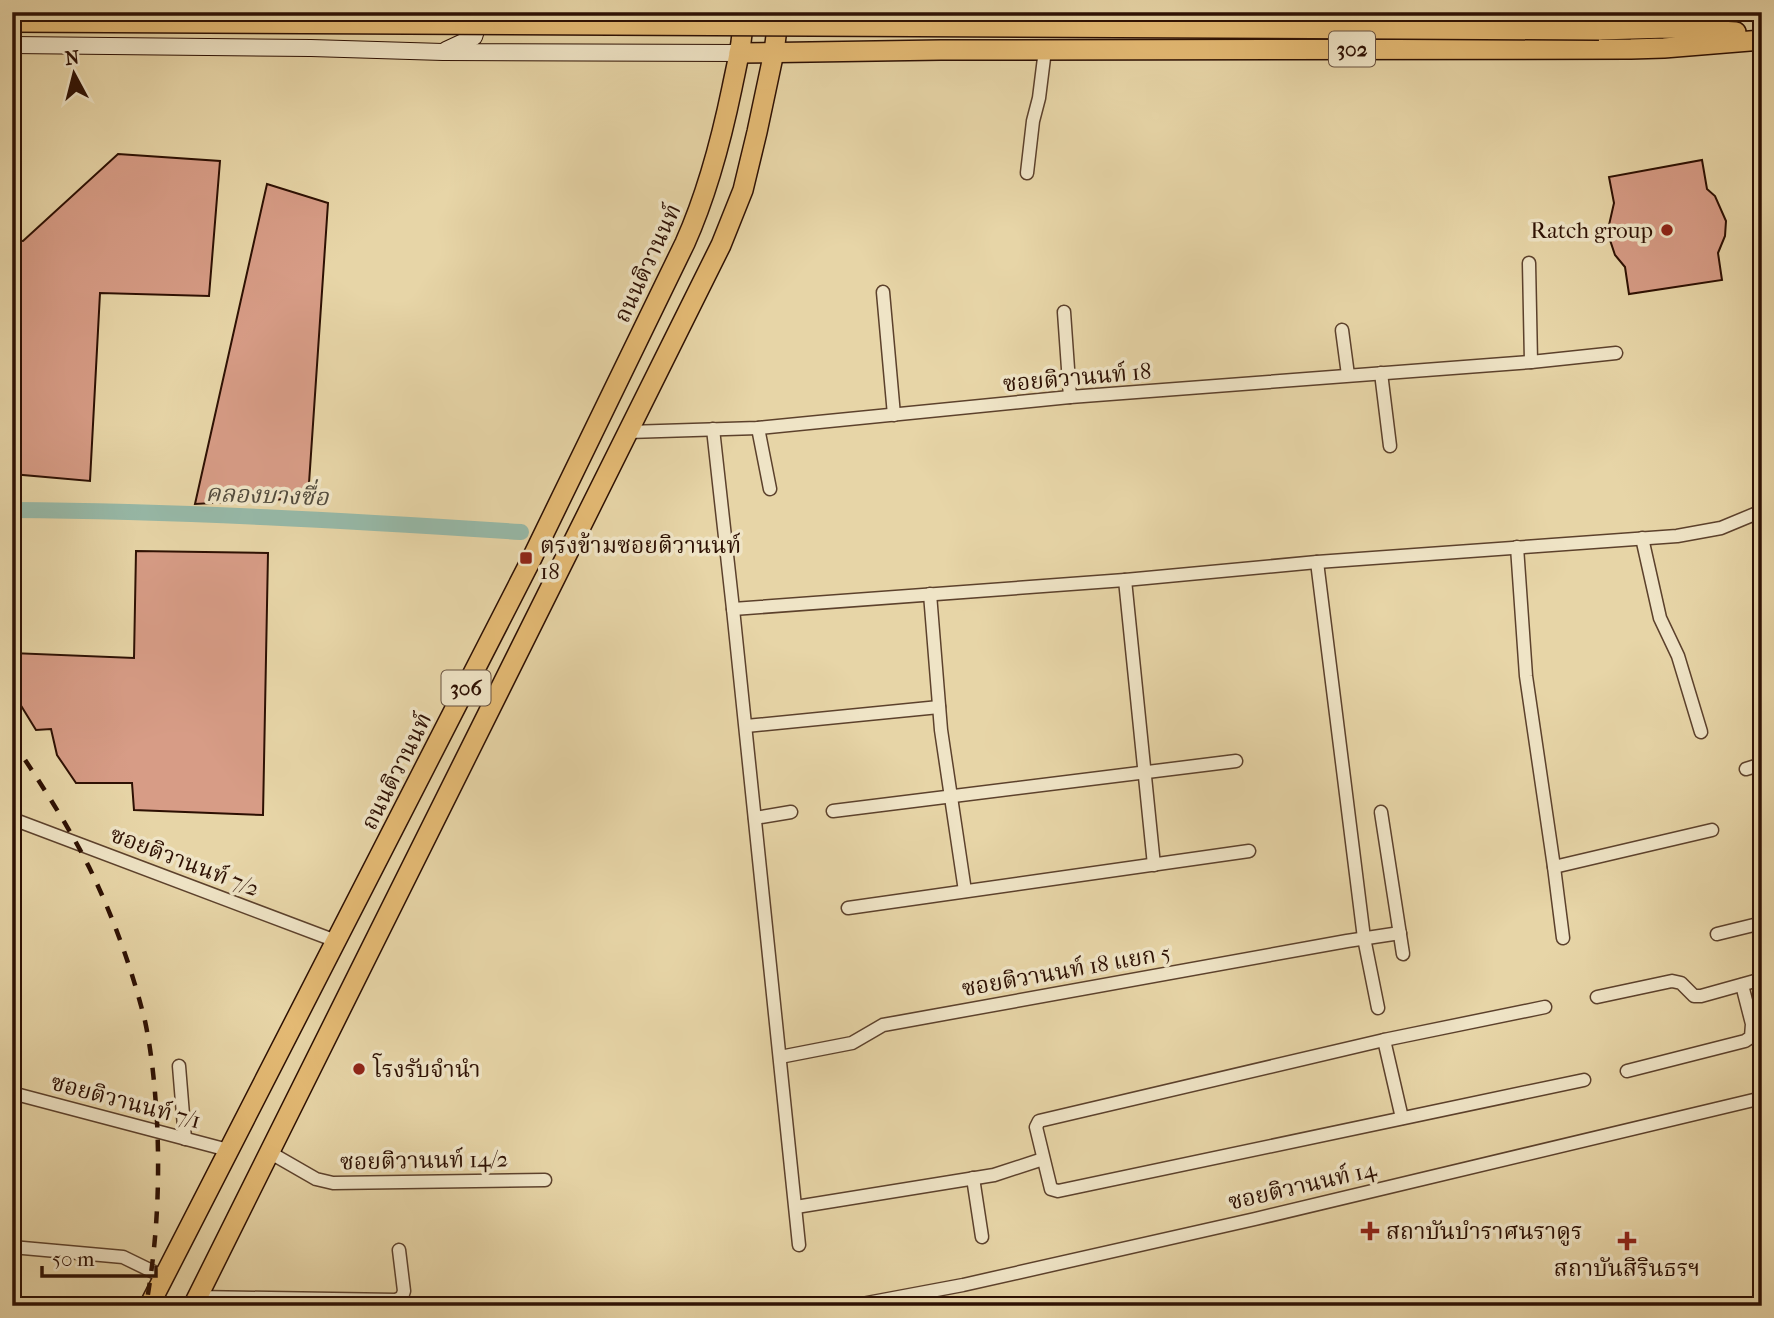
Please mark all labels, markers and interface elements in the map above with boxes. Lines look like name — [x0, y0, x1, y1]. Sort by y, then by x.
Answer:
road number: 302 — [1329, 32, 1375, 66]
north arrow — [38, 38, 108, 108]
text: N — [64, 46, 81, 70]
street label: ถนนติวานนท์ — [608, 200, 687, 327]
place label: Ratch group — [1530, 217, 1653, 244]
marker: Ratch group — [1659, 222, 1675, 238]
street label: ซอยติวานนท์ 18 — [1002, 358, 1152, 397]
water label: คลองบางซื่อ — [205, 475, 330, 511]
place label: ตรงข้ามซอยติวานนท์ 18 — [540, 532, 741, 585]
marker: ตรงข้ามซอยติวานนท์ 18 — [518, 550, 534, 566]
road number: 306 — [442, 670, 490, 706]
street label: ถนนติวานนท์ — [355, 708, 437, 834]
street label: ซอยติวานนท์ 7/2 — [106, 821, 263, 902]
street label: ซอยติวานนท์ 18 แยก 5 — [960, 939, 1173, 1002]
place label: โรงรับจำนำ — [372, 1053, 480, 1083]
marker: โรงรับจำนำ — [351, 1061, 367, 1077]
street label: ซอยติวานนท์ 7/1 — [48, 1069, 204, 1134]
street label: ซอยติวานนท์ 14/2 — [340, 1146, 509, 1175]
street label: ซอยติวานนท์ 14 — [1225, 1155, 1380, 1216]
place label: สถาบันบำราศนราดูร — [1386, 1218, 1583, 1246]
marker: สถาบันบำราศนราดูร — [1360, 1221, 1380, 1241]
marker: สถาบันสิรินธรฯ — [1617, 1231, 1637, 1251]
scale bar — [42, 1234, 156, 1278]
text: 50 m — [52, 1247, 95, 1271]
place label: สถาบันสิรินธรฯ — [1554, 1255, 1700, 1282]

